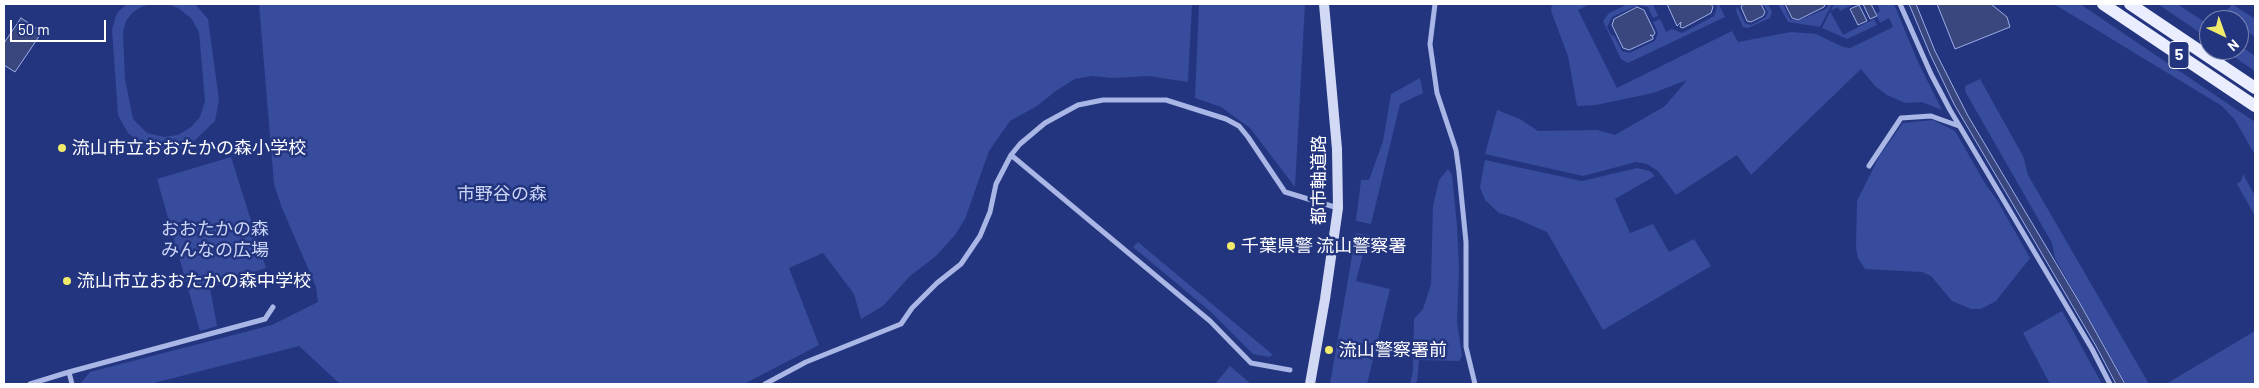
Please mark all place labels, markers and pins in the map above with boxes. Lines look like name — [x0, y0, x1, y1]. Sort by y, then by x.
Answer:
place label: 流山市立おおたかの森小学校 — [72, 137, 306, 159]
marker: 流山市立おおたかの森小学校 — [56, 142, 68, 154]
place label: 千葉県警 流山警察署 — [1241, 235, 1407, 257]
marker: 千葉県警 流山警察署 — [1225, 240, 1237, 252]
place label: 流山市立おおたかの森中学校 — [77, 270, 311, 292]
marker: 流山市立おおたかの森中学校 — [61, 275, 73, 287]
place label: 流山警察署前 — [1339, 339, 1447, 361]
marker: 流山警察署前 — [1323, 344, 1335, 356]

